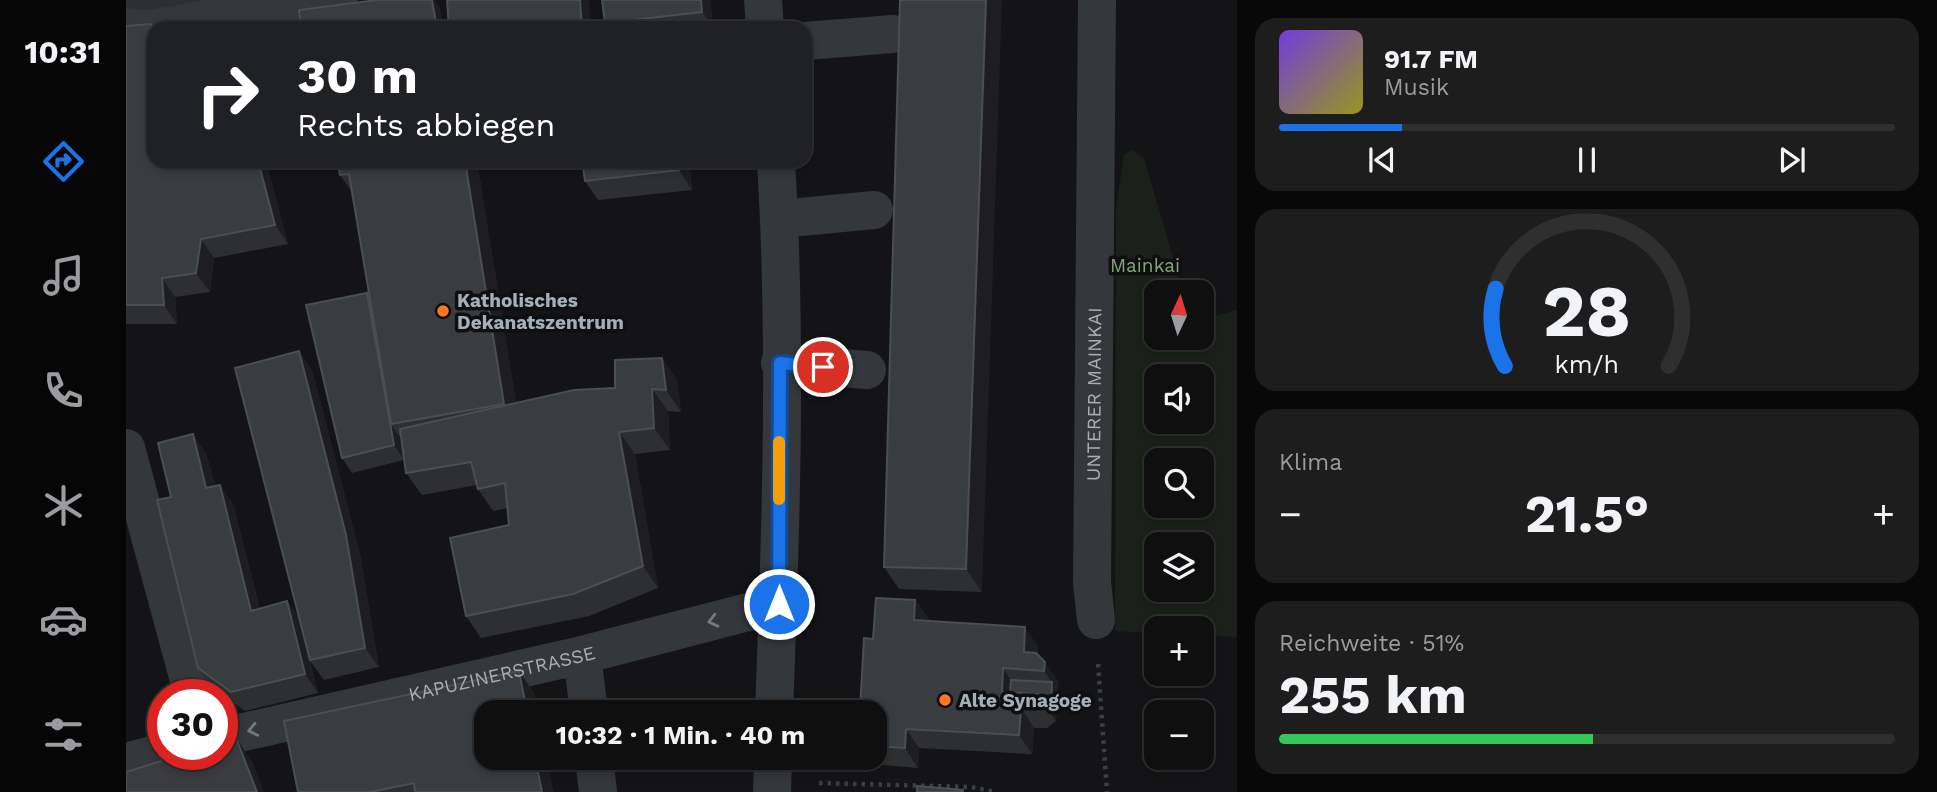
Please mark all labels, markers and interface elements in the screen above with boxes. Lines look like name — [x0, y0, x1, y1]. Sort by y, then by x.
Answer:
text: 10:31 — [25, 33, 101, 71]
text: 91.7 FM — [1384, 44, 1478, 74]
text: 30 m — [297, 47, 418, 105]
icon: right — [182, 49, 273, 140]
text: Musik — [1384, 74, 1449, 101]
text: Rechts abbiegen — [297, 106, 555, 144]
icon: directions — [39, 137, 88, 186]
icon: previous — [1363, 141, 1401, 179]
icon: pause — [1568, 141, 1606, 179]
icon: next — [1773, 141, 1811, 179]
icon: music — [39, 251, 88, 300]
park label: Mainkai — [1110, 254, 1180, 277]
text: 28 — [1542, 269, 1632, 355]
north arrow — [1144, 280, 1214, 350]
map controls — [1144, 280, 1214, 770]
place label: Katholisches Dekanatszentrum — [457, 289, 624, 334]
marker: Katholisches Dekanatszentrum — [435, 303, 451, 319]
street label: UNTERER MAINKAI — [1081, 307, 1106, 481]
pin — [793, 337, 853, 397]
icon: arrive — [804, 348, 842, 386]
text: km/h — [1555, 350, 1619, 379]
button: sound — [1144, 364, 1214, 434]
icon: phone — [39, 366, 88, 415]
button: search — [1144, 448, 1214, 518]
text: Klima — [1279, 449, 1342, 476]
icon: climate — [39, 481, 88, 530]
text: 21.5° — [1525, 484, 1649, 545]
text: − — [1279, 492, 1302, 536]
text: + — [1872, 492, 1895, 536]
button: layers — [1144, 532, 1214, 602]
position arrow — [742, 567, 816, 641]
icon: car — [39, 595, 88, 644]
one-way arrow — [707, 613, 719, 627]
button: + — [1144, 616, 1214, 686]
text: Reichweite · 51% — [1279, 630, 1464, 657]
street label: KAPUZINERSTRASSE — [406, 641, 598, 706]
text: 255 km — [1279, 665, 1467, 726]
speed limit sign: 30 — [147, 679, 238, 770]
place label: Alte Synagoge — [959, 689, 1092, 712]
marker: Alte Synagoge — [937, 692, 953, 708]
button: − — [1144, 700, 1214, 770]
icon: filters — [39, 710, 88, 759]
text: 10:32 · 1 Min. · 40 m — [556, 720, 805, 750]
one-way arrow — [247, 722, 259, 736]

